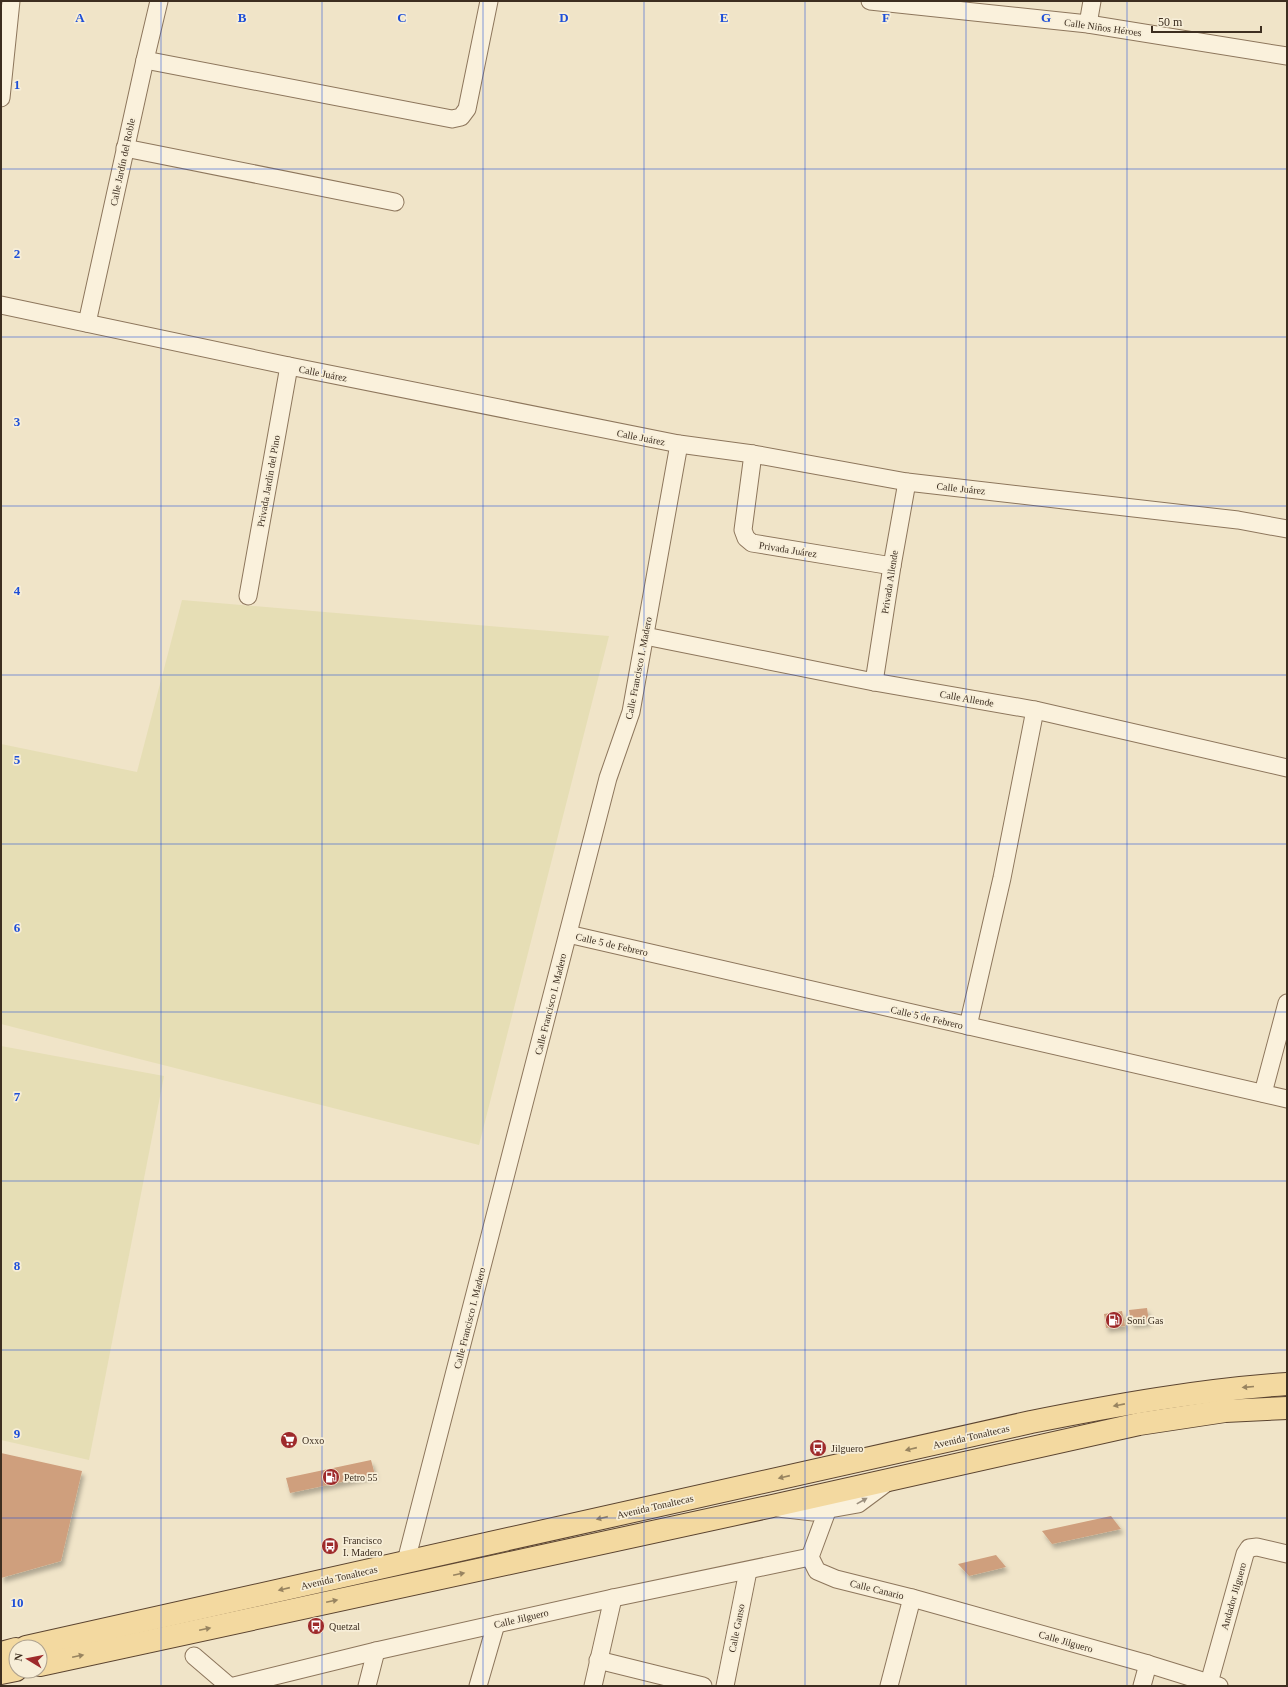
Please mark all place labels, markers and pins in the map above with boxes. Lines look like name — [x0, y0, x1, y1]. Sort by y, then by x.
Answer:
fuel station icon: Soni Gas — [1104, 1310, 1124, 1330]
place label: Soni Gas — [1127, 1315, 1164, 1326]
supermarket icon: Oxxo — [279, 1430, 299, 1450]
place label: Oxxo — [302, 1435, 324, 1446]
bus stop icon: Jilguero — [808, 1438, 828, 1458]
place label: Jilguero — [831, 1443, 863, 1454]
fuel station icon: Petro 55 — [321, 1467, 341, 1487]
place label: Petro 55 — [344, 1472, 378, 1483]
place label: Francisco I. Madero — [343, 1535, 382, 1558]
bus stop icon: Francisco I. Madero — [320, 1536, 340, 1556]
bus stop icon: Quetzal — [306, 1616, 326, 1636]
place label: Quetzal — [329, 1621, 360, 1632]

